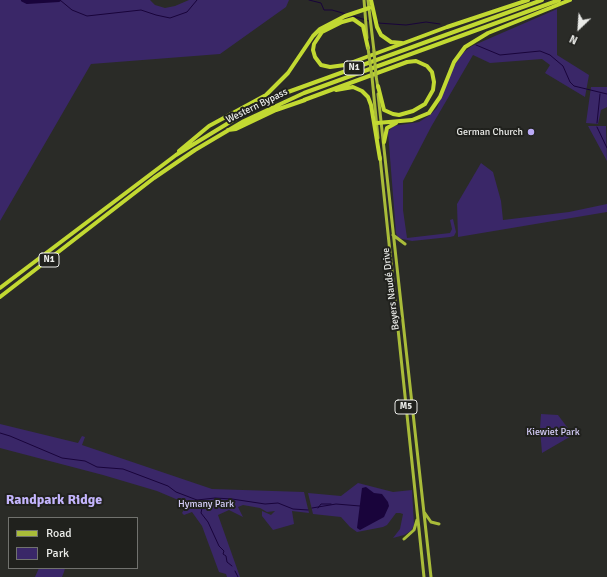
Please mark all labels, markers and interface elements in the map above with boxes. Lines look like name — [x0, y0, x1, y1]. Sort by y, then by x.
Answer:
north arrow — [559, 8, 599, 48]
text: N — [568, 32, 580, 47]
road number: N1 — [344, 61, 364, 75]
street label: Western Bypass — [224, 86, 290, 126]
place label: German Church — [457, 126, 523, 138]
marker: German Church — [526, 127, 536, 137]
street label: Beyers Naudé Drive — [380, 247, 402, 331]
road number: N1 — [39, 253, 59, 267]
road number: M5 — [395, 400, 417, 414]
park label: Kiewiet Park — [526, 426, 580, 438]
district label: Randpark Ridge — [6, 492, 102, 508]
park label: Hymany Park — [178, 498, 234, 510]
legend — [8, 517, 138, 569]
text: Road — [46, 526, 72, 541]
text: Park — [46, 546, 69, 561]

